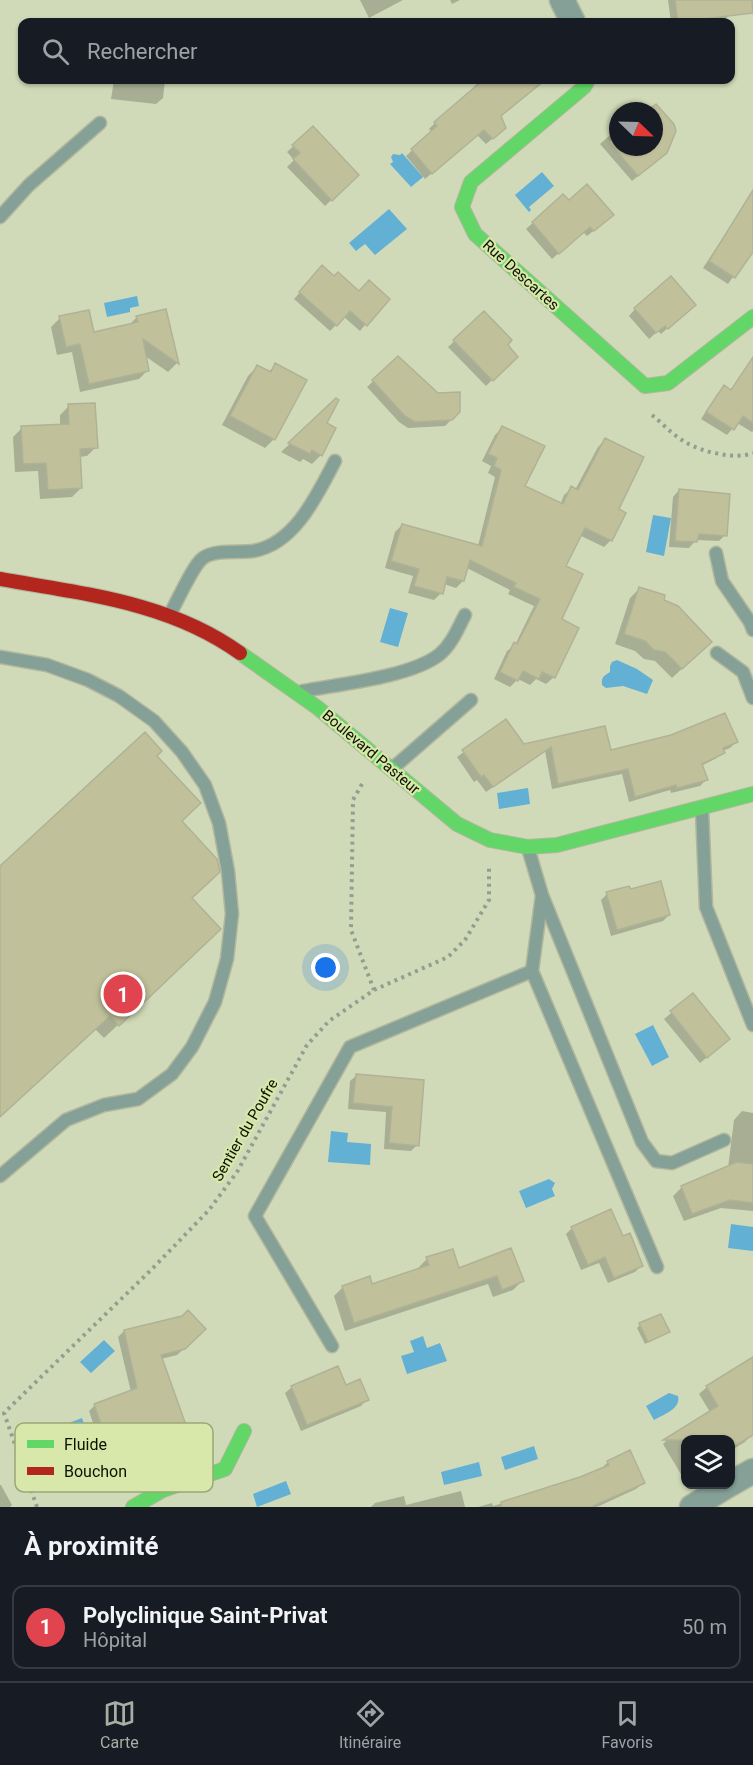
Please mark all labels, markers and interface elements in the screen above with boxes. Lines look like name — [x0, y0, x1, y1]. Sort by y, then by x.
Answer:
search box — [18, 18, 735, 84]
icon: search — [39, 35, 72, 68]
text: Rechercher — [87, 39, 198, 64]
north arrow — [609, 102, 663, 156]
street label: Rue Descartes — [479, 236, 563, 314]
street label: Boulevard Pasteur — [319, 706, 423, 798]
your location — [311, 953, 340, 982]
pin: 1 — [104, 972, 142, 1016]
street label: Sentier du Poufre — [208, 1076, 282, 1184]
legend — [15, 1423, 213, 1492]
text: Fluide — [64, 1435, 107, 1454]
map controls — [681, 1435, 735, 1489]
button: layers — [681, 1435, 735, 1489]
text: Bouchon — [64, 1462, 127, 1481]
text: À proximité — [24, 1531, 158, 1561]
text: Polyclinique Saint-Privat — [83, 1603, 327, 1628]
text: 1 — [40, 1615, 51, 1639]
text: 50 m — [682, 1615, 727, 1639]
text: Hôpital — [83, 1628, 147, 1652]
tab: Carte — [100, 1697, 139, 1752]
tab: Itinéraire — [339, 1697, 401, 1752]
tab: Favoris — [601, 1697, 653, 1752]

